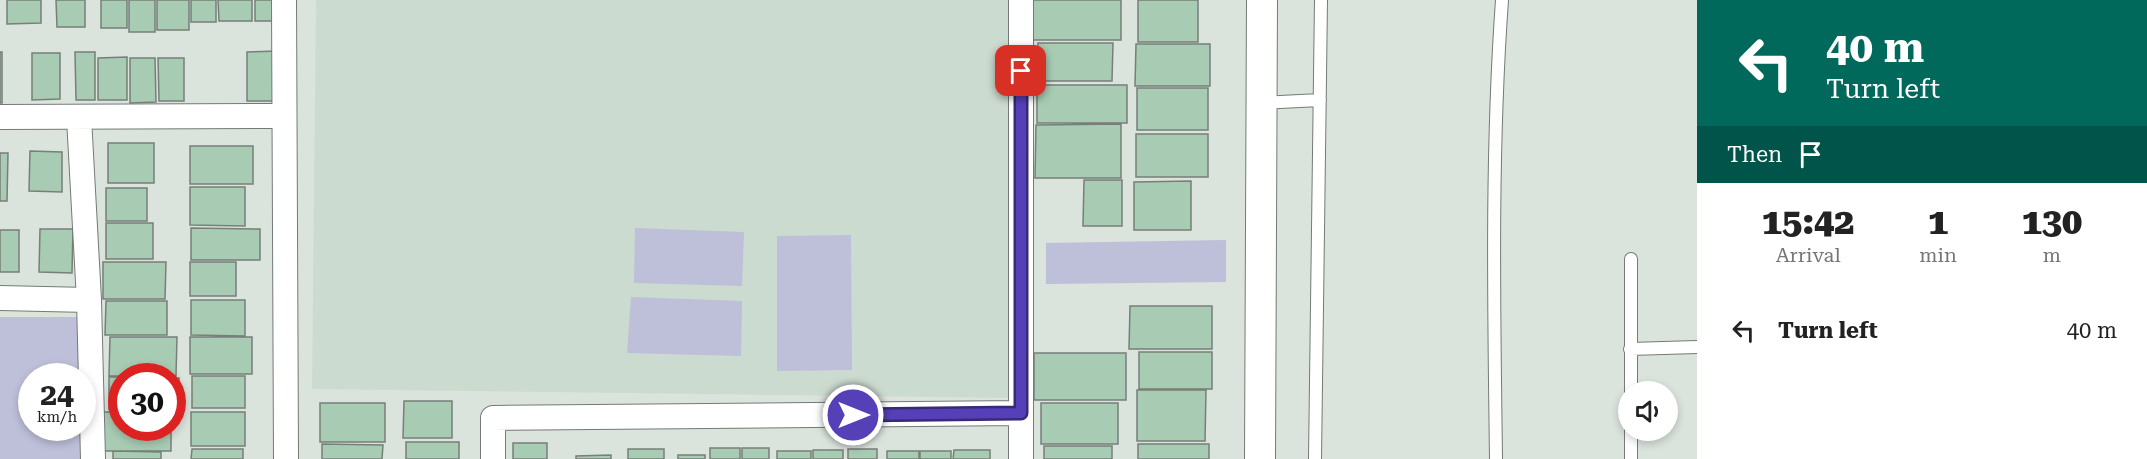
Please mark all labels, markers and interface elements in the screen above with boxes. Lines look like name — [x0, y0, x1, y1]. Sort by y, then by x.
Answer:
text: 40 m — [1826, 23, 1924, 72]
icon: left — [1727, 24, 1805, 102]
pin — [995, 45, 1046, 96]
icon: arrive — [1004, 54, 1037, 87]
text: Turn left — [1826, 73, 1940, 105]
icon: arrive — [1794, 138, 1827, 171]
text: Then — [1727, 142, 1782, 167]
text: 15:42 — [1762, 201, 1854, 243]
text: 1 — [1928, 201, 1948, 243]
text: 130 — [2022, 201, 2082, 243]
text: Arrival — [1776, 243, 1841, 267]
text: min — [1919, 243, 1957, 267]
text: m — [2043, 243, 2061, 267]
icon: left — [1727, 314, 1760, 347]
text: Turn left — [1778, 318, 1878, 343]
text: 40 m — [2067, 318, 2117, 343]
speed limit sign: 30 — [108, 363, 186, 441]
text: 24 — [40, 377, 74, 412]
map controls — [1618, 381, 1678, 441]
button: sound — [1618, 381, 1678, 441]
position arrow — [821, 383, 885, 447]
text: km/h — [37, 408, 77, 426]

